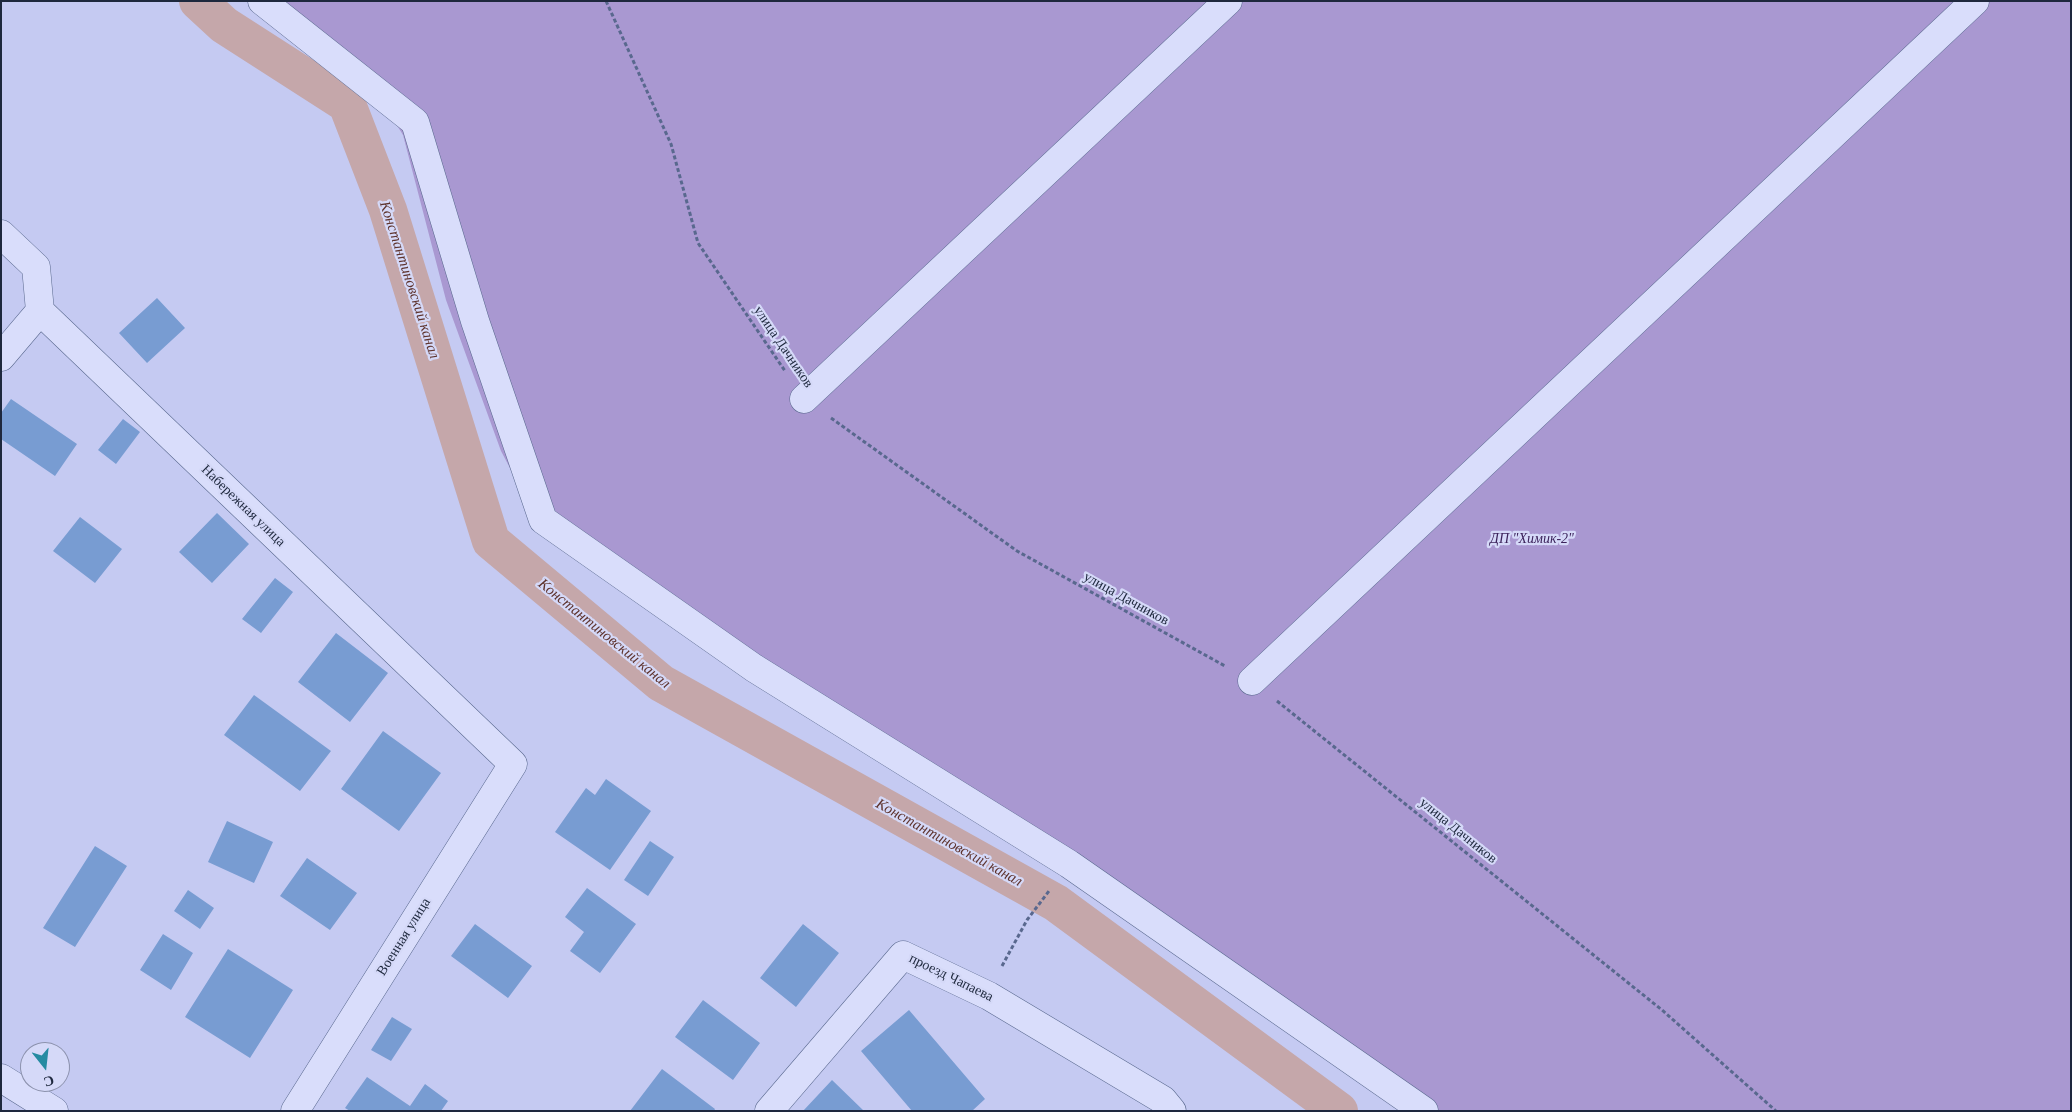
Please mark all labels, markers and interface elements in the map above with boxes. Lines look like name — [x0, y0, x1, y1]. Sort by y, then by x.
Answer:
water label: Константиновский канал — [375, 199, 443, 361]
street label: улица Дачников — [749, 303, 817, 391]
street label: Набережная улица — [197, 462, 289, 550]
park label: ДП "Химик-2" — [1490, 531, 1574, 547]
street label: улица Дачников — [1080, 569, 1172, 629]
water label: Константиновский канал — [534, 575, 674, 693]
water label: Константиновский канал — [873, 795, 1025, 891]
street label: улица Дачников — [1416, 795, 1500, 867]
street label: Военная улица — [373, 895, 435, 979]
street label: проезд Чапаева — [906, 950, 996, 1006]
north arrow — [20, 1042, 70, 1092]
text: С — [42, 1072, 56, 1090]

